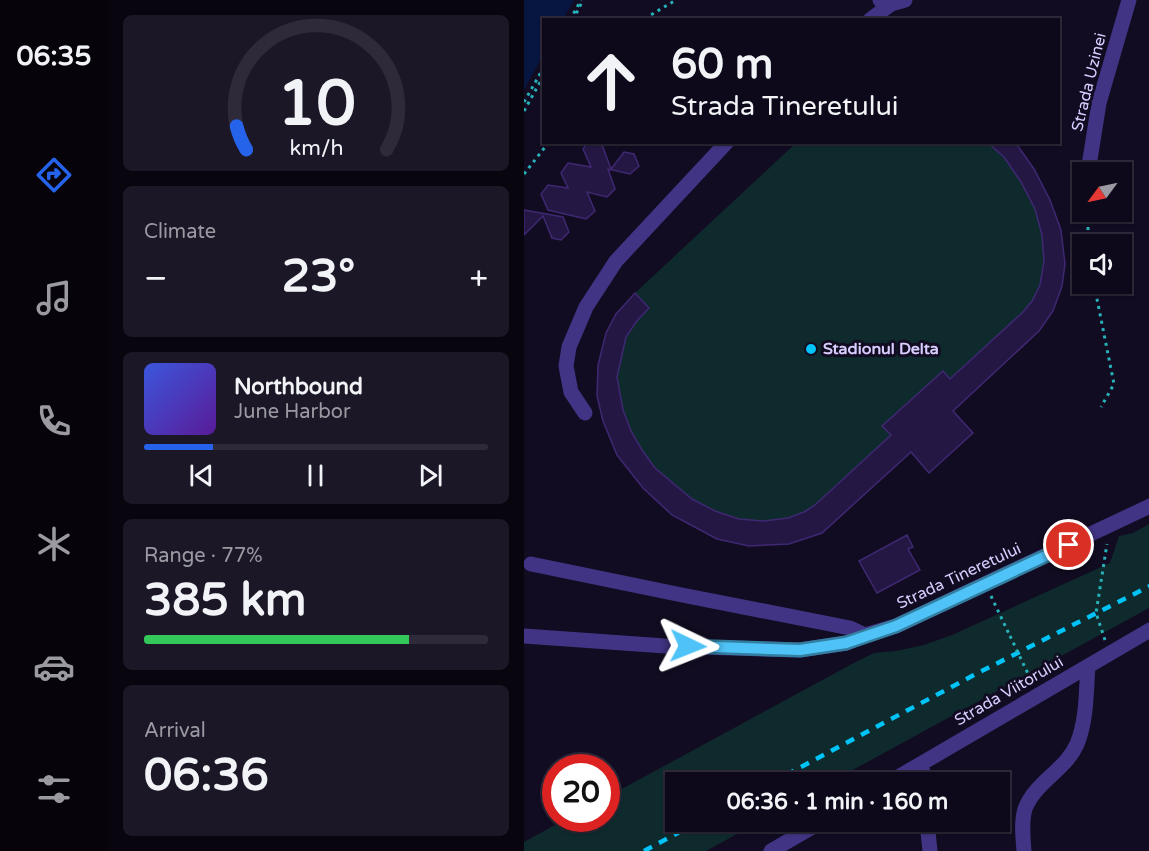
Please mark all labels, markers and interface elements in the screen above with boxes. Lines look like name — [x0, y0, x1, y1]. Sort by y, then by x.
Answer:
street label: Strada Uzinei — [1067, 31, 1111, 133]
text: 60 m — [671, 39, 773, 90]
text: 06:35 — [17, 40, 91, 73]
icon: ahead — [572, 42, 650, 120]
text: 10 — [277, 67, 355, 142]
text: Strada Tineretului — [671, 90, 899, 123]
text: km/h — [289, 135, 343, 161]
icon: directions — [33, 154, 75, 196]
north arrow — [1072, 162, 1132, 222]
map controls — [1072, 162, 1132, 294]
text: Climate — [144, 220, 216, 244]
button: sound — [1072, 234, 1132, 294]
text: 23° — [282, 250, 355, 304]
text: − — [144, 259, 168, 298]
text: + — [469, 259, 488, 298]
icon: music — [33, 277, 75, 319]
place label: Stadionul Delta — [823, 339, 939, 359]
marker: Stadionul Delta — [804, 342, 818, 356]
text: Northbound — [234, 374, 363, 400]
icon: phone — [33, 400, 75, 442]
text: June Harbor — [234, 400, 351, 424]
icon: previous — [185, 459, 218, 492]
icon: pause — [299, 459, 332, 492]
icon: next — [414, 459, 447, 492]
pin — [1043, 519, 1094, 570]
icon: climate — [33, 523, 75, 565]
icon: arrive — [1052, 528, 1085, 561]
street label: Strada Tineretului — [894, 538, 1024, 614]
text: Range · 77% — [144, 544, 263, 568]
text: 385 km — [144, 574, 306, 628]
position arrow — [656, 614, 720, 678]
icon: car — [33, 646, 75, 688]
street label: Strada Viitorului — [951, 652, 1067, 730]
text: Arrival — [144, 719, 206, 743]
text: 06:36 — [144, 749, 269, 803]
speed limit sign: 20 — [542, 754, 620, 832]
icon: filters — [33, 768, 75, 810]
text: 06:36 · 1 min · 160 m — [727, 789, 948, 815]

